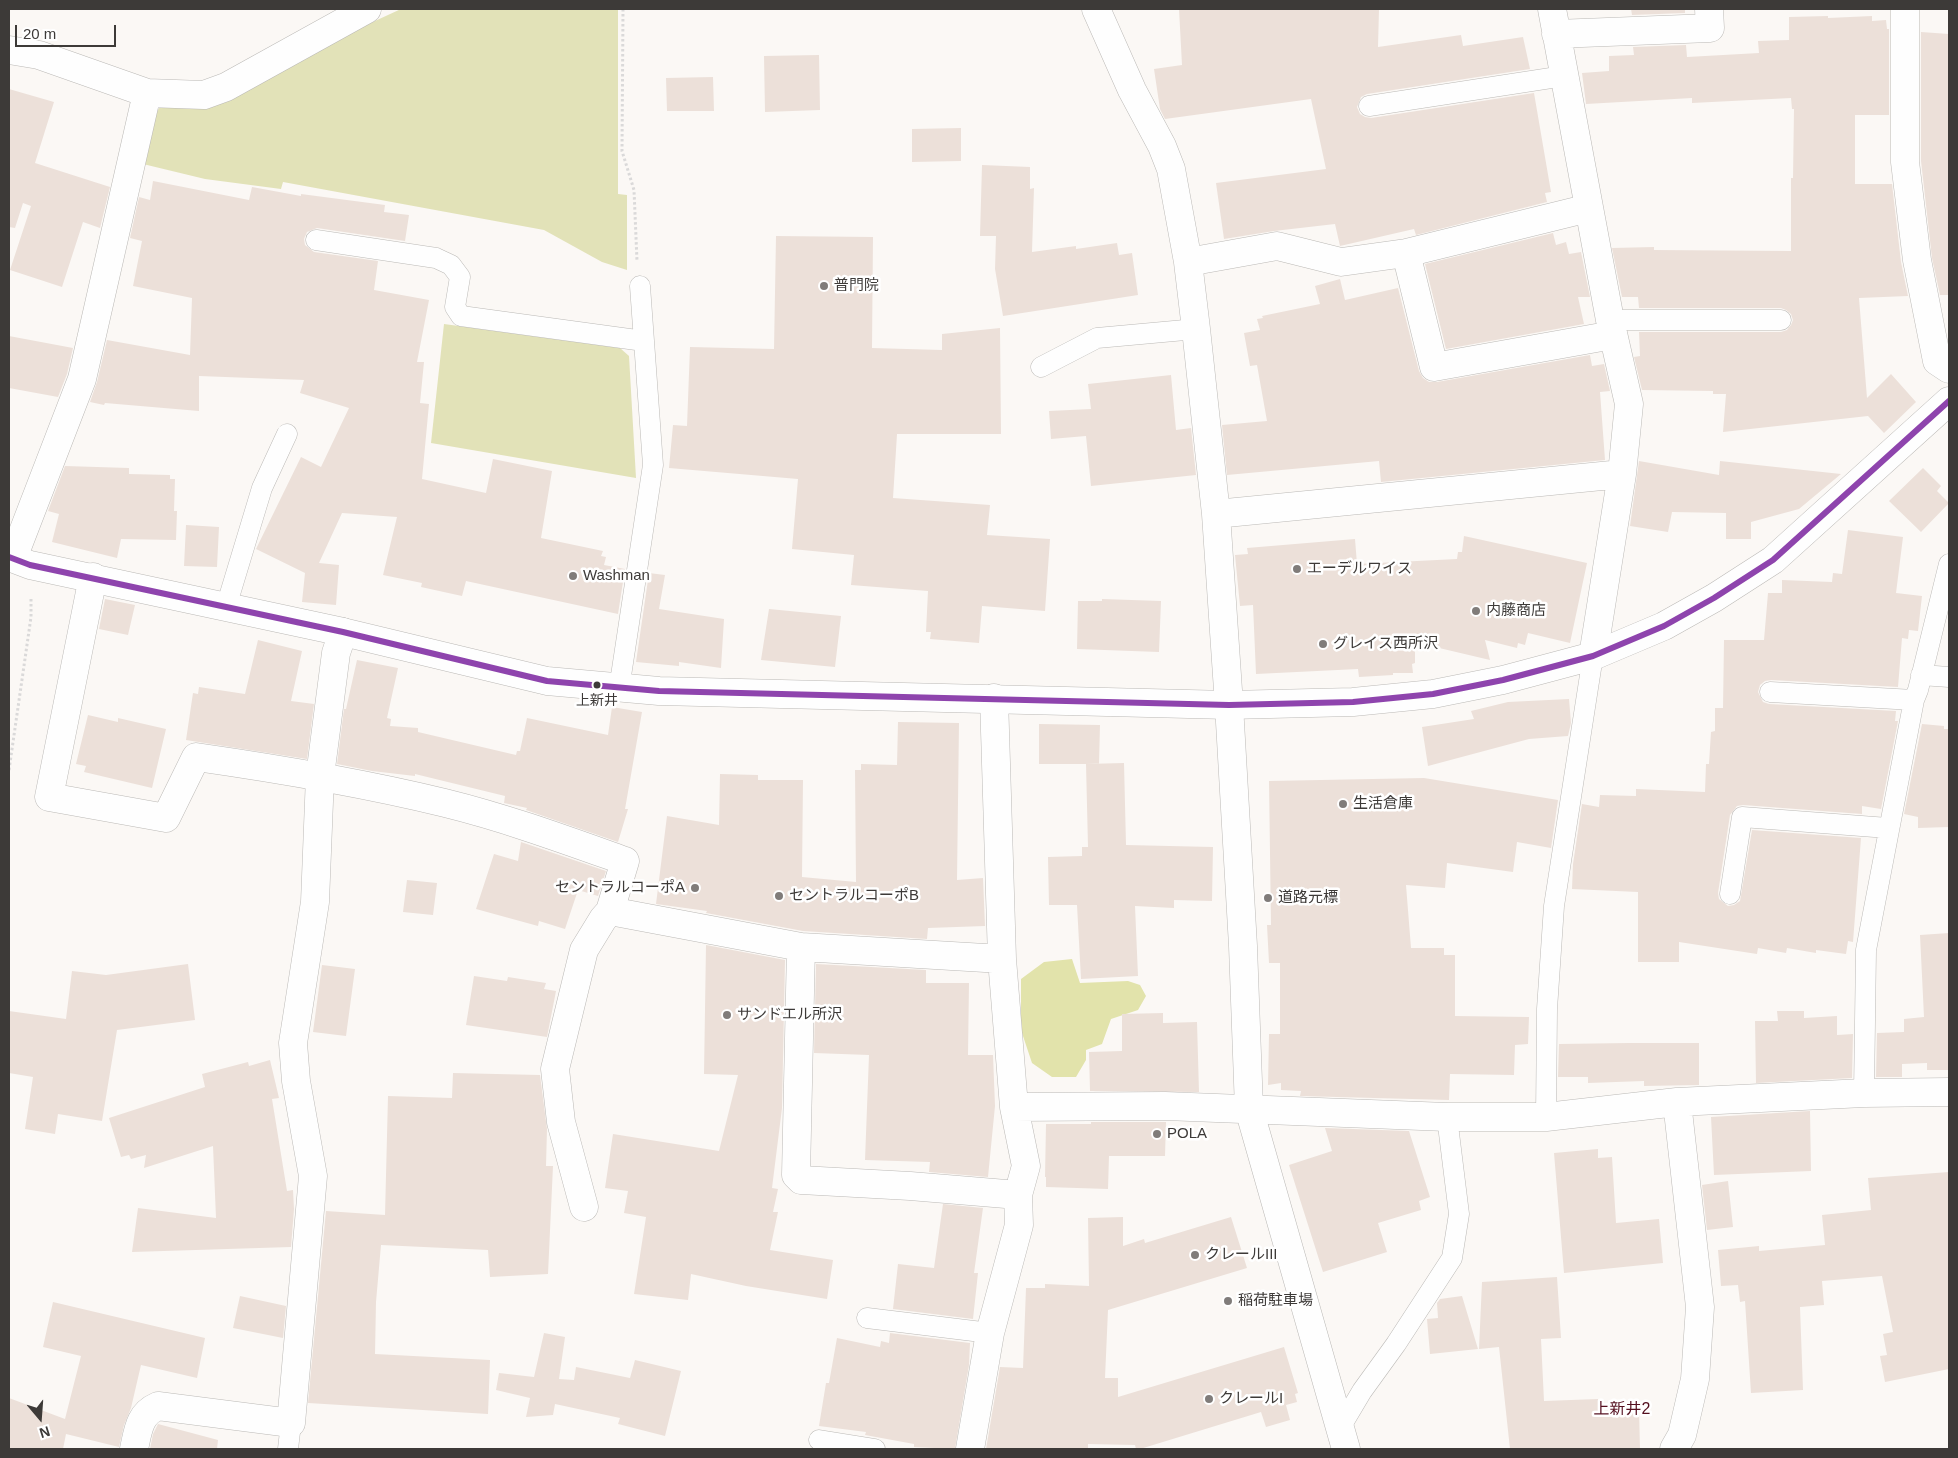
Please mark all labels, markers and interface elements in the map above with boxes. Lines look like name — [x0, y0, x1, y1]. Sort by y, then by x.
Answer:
scale bar — [18, 15, 119, 47]
text: 20 m — [23, 25, 56, 42]
place label: 普門院 — [834, 277, 879, 295]
marker: 普門院 — [818, 280, 830, 292]
place label: エーデルワイス — [1307, 560, 1412, 578]
marker: エーデルワイス — [1291, 563, 1303, 575]
place label: Washman — [583, 567, 650, 585]
marker: Washman — [567, 570, 579, 582]
place label: 内藤商店 — [1486, 602, 1546, 620]
marker: 内藤商店 — [1470, 605, 1482, 617]
place label: グレイス西所沢 — [1333, 635, 1438, 653]
marker: グレイス西所沢 — [1317, 638, 1329, 650]
marker: 上新井 — [592, 680, 602, 690]
place label: 上新井 — [576, 693, 618, 709]
place label: 生活倉庫 — [1353, 795, 1413, 813]
marker: 生活倉庫 — [1337, 798, 1349, 810]
place label: セントラルコーポA — [555, 879, 685, 897]
marker: セントラルコーポA — [689, 882, 701, 894]
place label: セントラルコーポB — [789, 887, 919, 905]
place label: 道路元標 — [1278, 889, 1338, 907]
marker: セントラルコーポB — [773, 890, 785, 902]
marker: 道路元標 — [1262, 892, 1274, 904]
place label: サンドエル所沢 — [737, 1006, 842, 1024]
marker: サンドエル所沢 — [721, 1009, 733, 1021]
place label: POLA — [1167, 1125, 1207, 1143]
marker: POLA — [1151, 1128, 1163, 1140]
place label: クレールIII — [1205, 1246, 1278, 1264]
marker: クレールIII — [1189, 1249, 1201, 1261]
place label: 稲荷駐車場 — [1238, 1292, 1313, 1310]
marker: 稲荷駐車場 — [1222, 1295, 1234, 1307]
place label: クレールI — [1219, 1390, 1283, 1408]
north arrow — [15, 1393, 65, 1443]
marker: クレールI — [1203, 1393, 1215, 1405]
district label: 上新井2 — [1594, 1400, 1650, 1420]
text: N — [37, 1423, 52, 1441]

